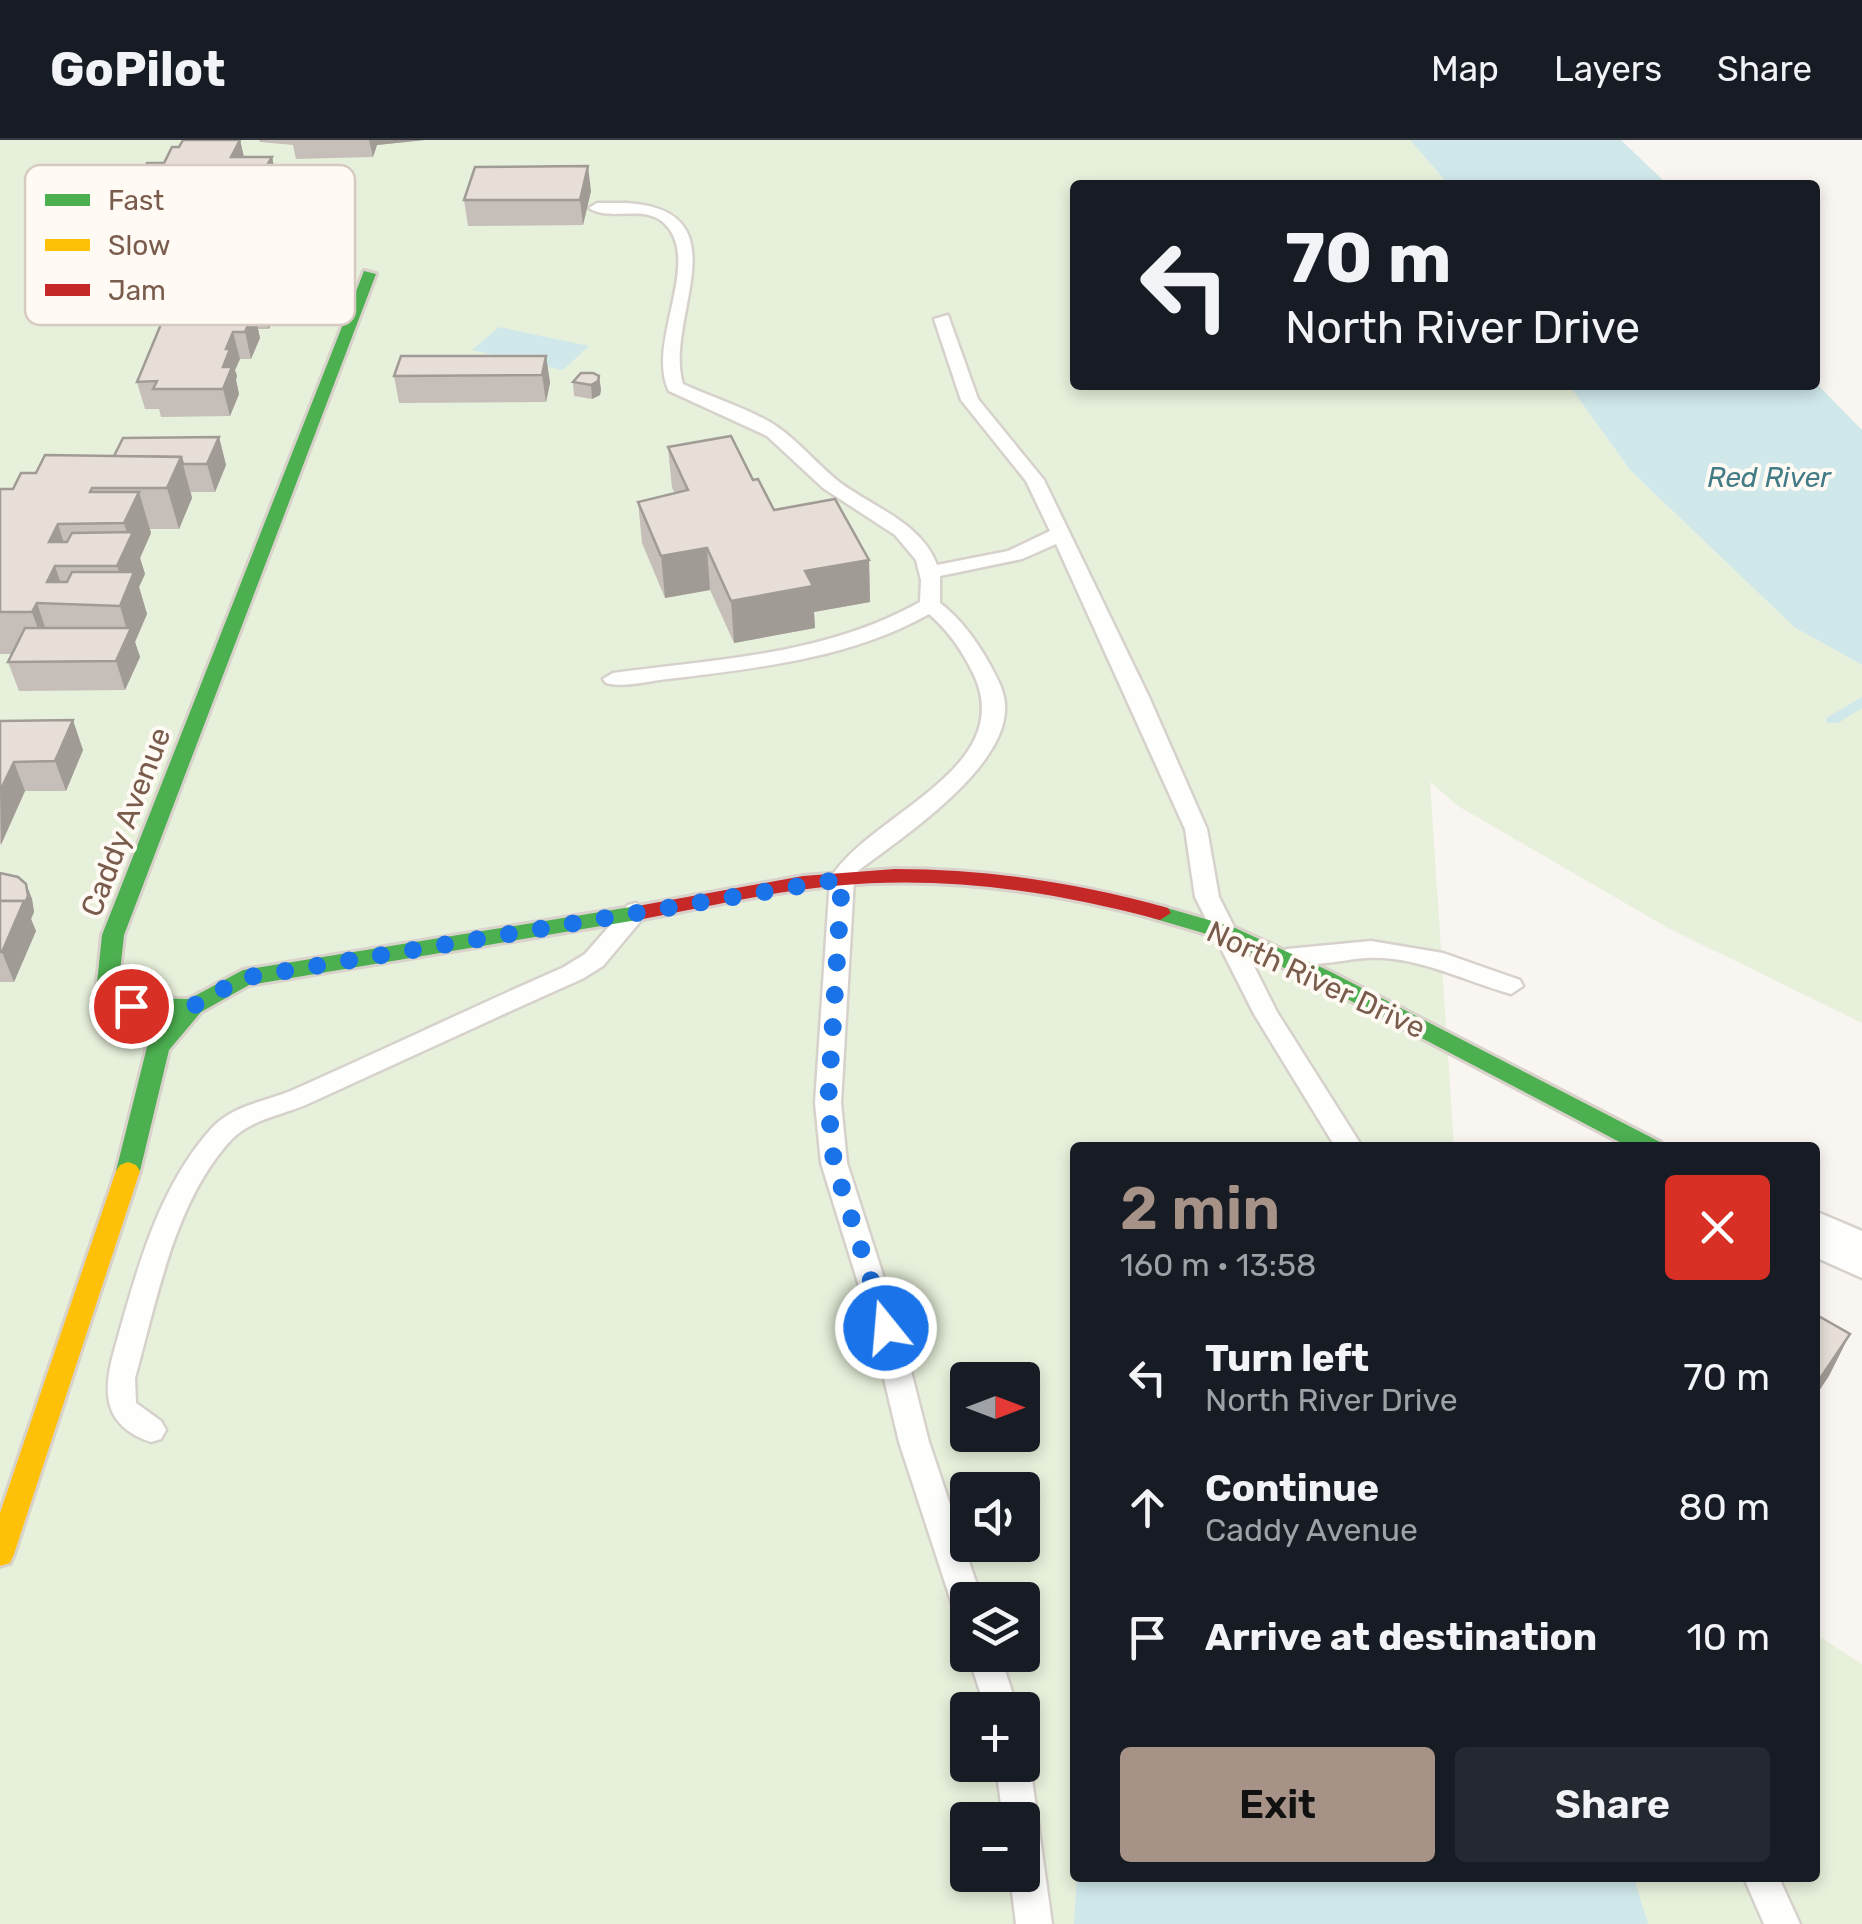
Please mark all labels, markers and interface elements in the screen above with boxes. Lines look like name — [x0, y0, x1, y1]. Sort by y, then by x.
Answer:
text: GoPilot — [50, 41, 225, 98]
text: Map — [1431, 48, 1499, 90]
text: Layers — [1554, 48, 1662, 90]
text: Share — [1717, 48, 1812, 90]
legend — [25, 165, 355, 325]
text: Fast — [108, 184, 164, 217]
text: 70 m — [1285, 217, 1452, 300]
icon: left — [1120, 220, 1250, 350]
text: Slow — [108, 229, 170, 262]
text: Jam — [108, 274, 166, 307]
text: North River Drive — [1285, 301, 1640, 354]
water label: Red River — [1707, 461, 1832, 494]
street label: Caddy Avenue — [73, 722, 179, 922]
street label: North River Drive — [1201, 914, 1431, 1046]
pin — [89, 964, 174, 1049]
icon: arrive — [104, 979, 159, 1034]
text: 2 min — [1120, 1173, 1280, 1244]
button: close — [1665, 1175, 1770, 1280]
text: 160 m · 13:58 — [1120, 1246, 1316, 1284]
position arrow — [834, 1276, 938, 1380]
text: Turn left — [1205, 1335, 1369, 1381]
icon: left — [1120, 1350, 1175, 1405]
text: 70 m — [1683, 1354, 1770, 1400]
north arrow — [950, 1362, 1040, 1452]
map controls — [950, 1362, 1040, 1892]
text: North River Drive — [1205, 1381, 1458, 1419]
text: Continue — [1205, 1465, 1379, 1511]
button: sound — [950, 1472, 1040, 1562]
icon: ahead — [1120, 1480, 1175, 1535]
text: 80 m — [1679, 1484, 1770, 1530]
text: Caddy Avenue — [1205, 1511, 1418, 1549]
button: layers — [950, 1582, 1040, 1672]
icon: arrive — [1120, 1610, 1175, 1665]
text: Arrive at destination — [1205, 1614, 1597, 1660]
text: 10 m — [1687, 1614, 1770, 1660]
button: + — [950, 1692, 1040, 1782]
button: Exit — [1120, 1747, 1435, 1862]
button: Share — [1455, 1747, 1770, 1862]
button: − — [950, 1802, 1040, 1892]

